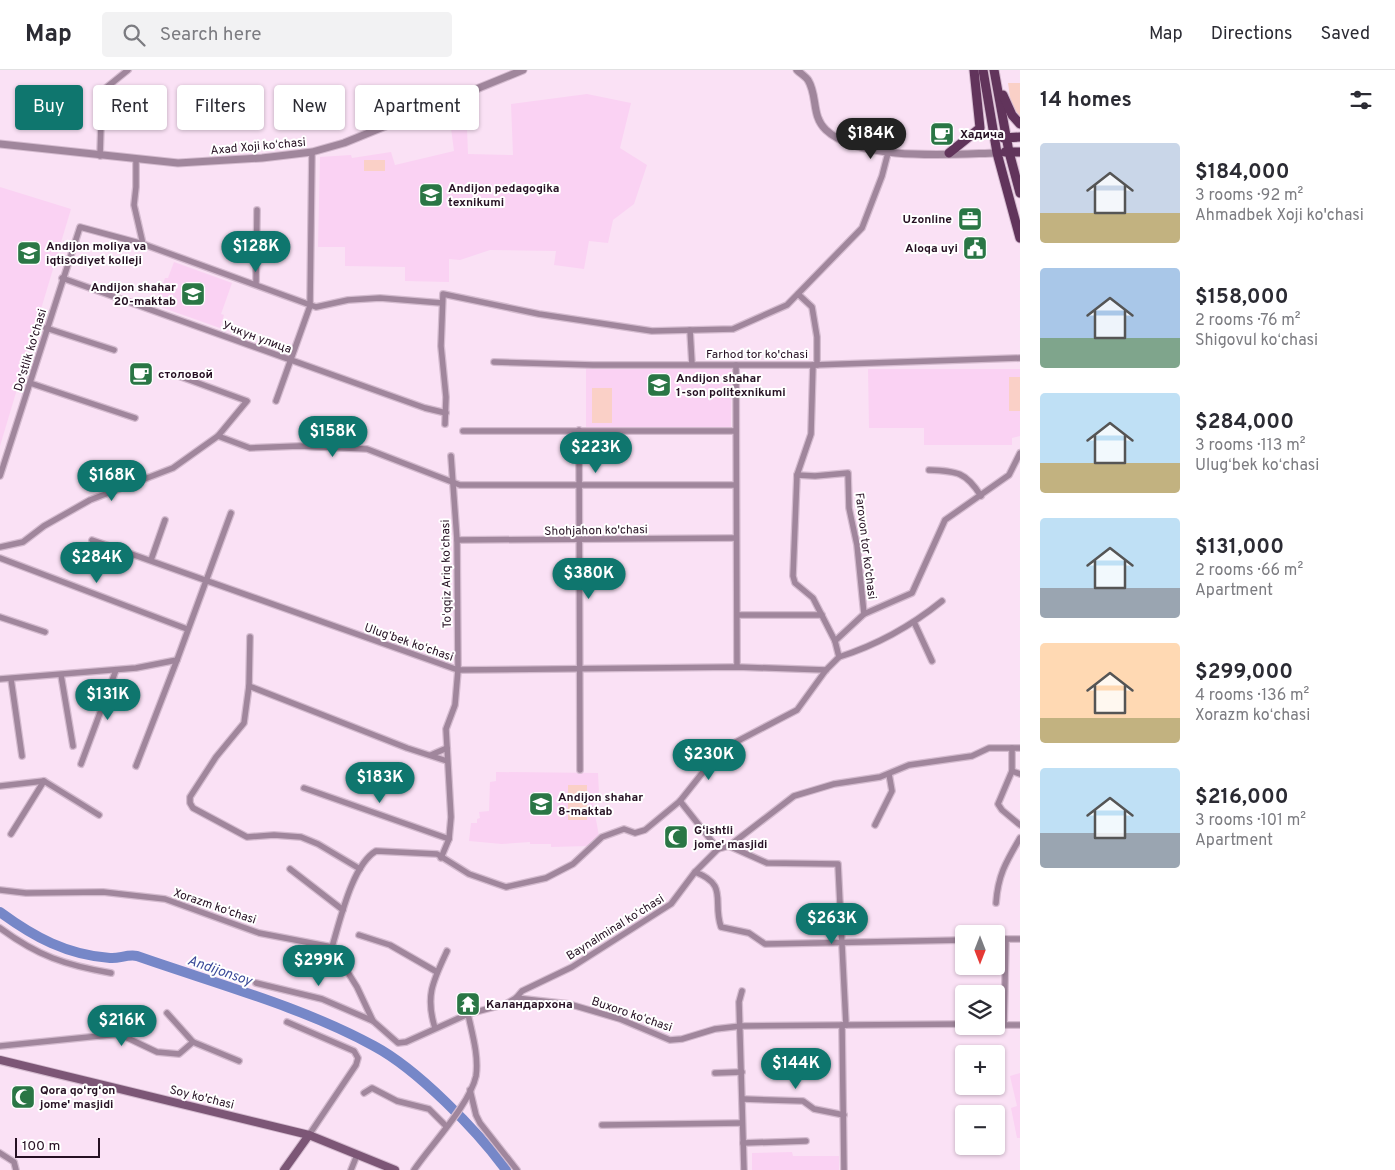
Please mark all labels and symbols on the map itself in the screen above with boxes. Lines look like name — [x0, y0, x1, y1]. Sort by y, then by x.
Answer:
pin: $184K — [836, 118, 906, 160]
cafe icon: Хадича — [929, 121, 955, 147]
place label: Хадича — [960, 127, 1004, 143]
street label: Axad Xoji koʻchasi — [210, 135, 306, 159]
place label: Andijon pedagogika texnikumi — [448, 181, 559, 211]
school or university icon: Andijon pedagogika texnikumi — [418, 182, 444, 208]
office icon: Uzonline — [957, 206, 983, 232]
place label: Uzonline — [903, 212, 952, 228]
pin: $128K — [221, 230, 291, 273]
public building icon: Aloqa uyi — [962, 235, 988, 261]
place label: Andijon moliya va iqtisodiyet kolleji — [46, 239, 146, 269]
school or university icon: Andijon moliya va iqtisodiyet kolleji — [16, 240, 42, 266]
place label: Aloqa uyi — [905, 241, 958, 257]
place label: Andijon shahar 20-maktab — [91, 280, 176, 310]
school or university icon: Andijon shahar 20-maktab — [180, 281, 206, 307]
street label: Do'stlik ko'chasi — [11, 307, 51, 394]
street label: Учкун улица — [220, 318, 294, 358]
street label: Farhod tor ko'chasi — [706, 347, 808, 363]
cafe icon: столовой — [128, 361, 154, 387]
place label: столовой — [158, 367, 213, 383]
place label: Andijon shahar 1-son politexnikumi — [676, 371, 786, 401]
school or university icon: Andijon shahar 1-son politexnikumi — [646, 372, 672, 398]
pin: $158K — [298, 416, 368, 458]
pin: $223K — [561, 432, 631, 474]
pin: $168K — [77, 460, 147, 502]
street label: Farovon tor ko'chasi — [851, 492, 879, 600]
street label: Toʻqqiz Ariq koʻchasi — [438, 519, 456, 628]
street label: Shohjahon ko'chasi — [544, 522, 648, 540]
pin: $284K — [62, 542, 132, 584]
pin: $380K — [554, 558, 624, 600]
street label: Ulugʻbek koʻchasi — [362, 620, 455, 666]
pin: $131K — [73, 678, 143, 721]
pin: $230K — [674, 738, 744, 781]
pin: $183K — [345, 762, 415, 804]
place label: Andijon shahar 8-maktab — [558, 790, 643, 820]
school or university icon: Andijon shahar 8-maktab — [528, 791, 554, 817]
place label: Gʻishtli jome' masjidi — [693, 823, 768, 853]
mosque icon: Gʻishtli jome' masjidi — [663, 824, 689, 850]
street label: Xorazm koʻchasi — [171, 885, 258, 929]
street label: Baynalminal koʻchasi — [564, 891, 667, 964]
pin: $263K — [797, 902, 867, 945]
north arrow — [955, 925, 1005, 975]
pin: $299K — [284, 944, 354, 987]
water label: Andijonsoy — [185, 952, 255, 991]
temple icon: Каландархона — [455, 991, 481, 1017]
street label: Buxoro koʻchasi — [589, 994, 674, 1036]
place label: Каландархона — [486, 997, 573, 1013]
pin: $216K — [87, 1004, 157, 1047]
pin: $144K — [761, 1048, 831, 1090]
street label: Soy ko'chasi — [168, 1082, 236, 1114]
place label: Qora qoʻrgʻon jome' masjidi — [39, 1083, 115, 1113]
mosque icon: Qora qoʻrgʻon jome' masjidi — [10, 1084, 36, 1110]
scale bar — [15, 1135, 100, 1158]

